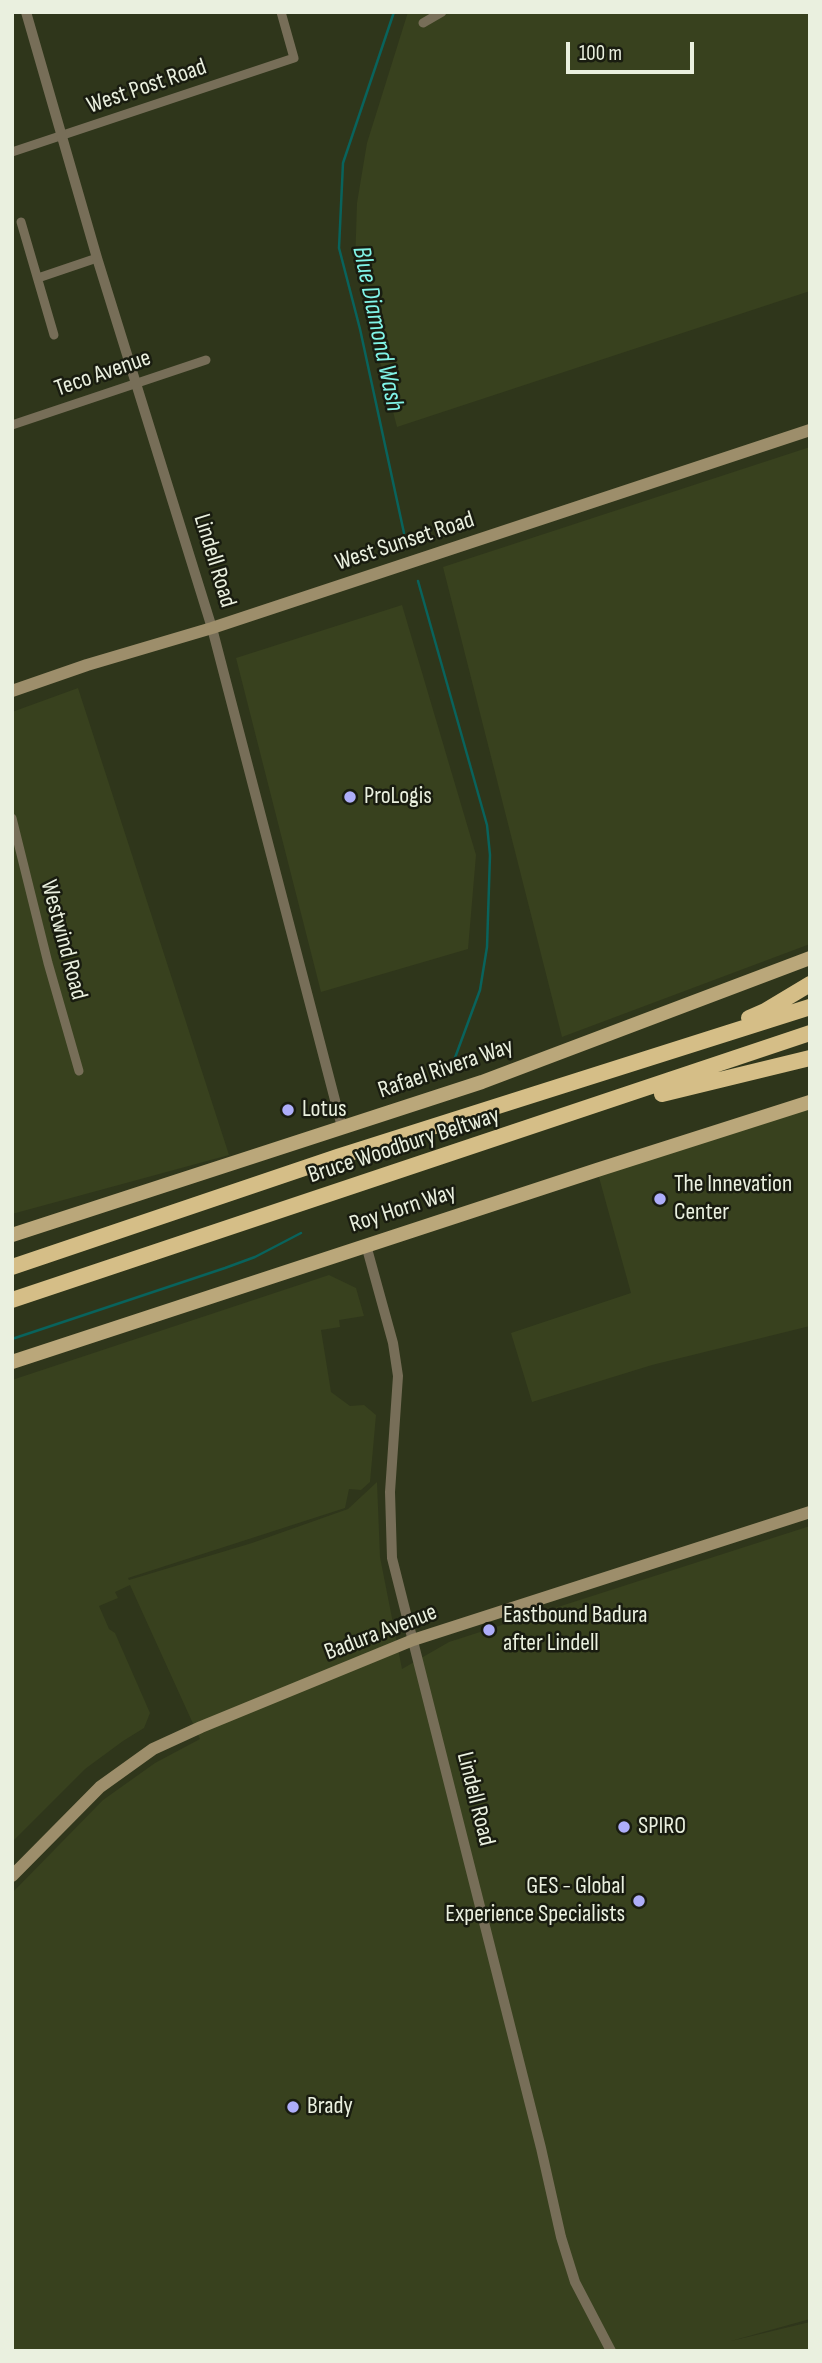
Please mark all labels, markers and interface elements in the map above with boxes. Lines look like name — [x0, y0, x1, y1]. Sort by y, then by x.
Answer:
scale bar — [570, 28, 698, 72]
text: 100 m — [579, 41, 622, 66]
street label: West Post Road — [83, 53, 211, 121]
water label: Blue Diamond Wash — [344, 244, 410, 414]
street label: Teco Avenue — [51, 344, 155, 404]
street label: West Sunset Road — [332, 506, 478, 578]
street label: Lindell Road — [186, 511, 242, 611]
place label: ProLogis — [364, 783, 432, 811]
marker: ProLogis — [342, 789, 358, 805]
street label: Westwind Road — [33, 877, 93, 1003]
street label: Rafael Rivera Way — [375, 1032, 517, 1106]
place label: Lotus — [302, 1096, 347, 1124]
street label: Bruce Woodbury Beltway — [305, 1101, 503, 1191]
marker: Lotus — [280, 1102, 296, 1118]
place label: The Innevation Center — [674, 1171, 792, 1227]
street label: Roy Horn Way — [346, 1178, 460, 1240]
marker: The Innevation Center — [652, 1191, 668, 1207]
street label: Badura Avenue — [321, 1598, 441, 1668]
place label: Eastbound Badura after Lindell — [503, 1602, 648, 1658]
marker: Eastbound Badura after Lindell — [481, 1622, 497, 1638]
street label: Lindell Road — [449, 1749, 501, 1849]
place label: SPIRO — [638, 1813, 686, 1841]
marker: SPIRO — [616, 1819, 632, 1835]
place label: GES - Global Experience Specialists — [445, 1873, 625, 1929]
marker: GES - Global Experience Specialists — [631, 1893, 647, 1909]
place label: Brady — [307, 2093, 353, 2121]
marker: Brady — [285, 2099, 301, 2115]

